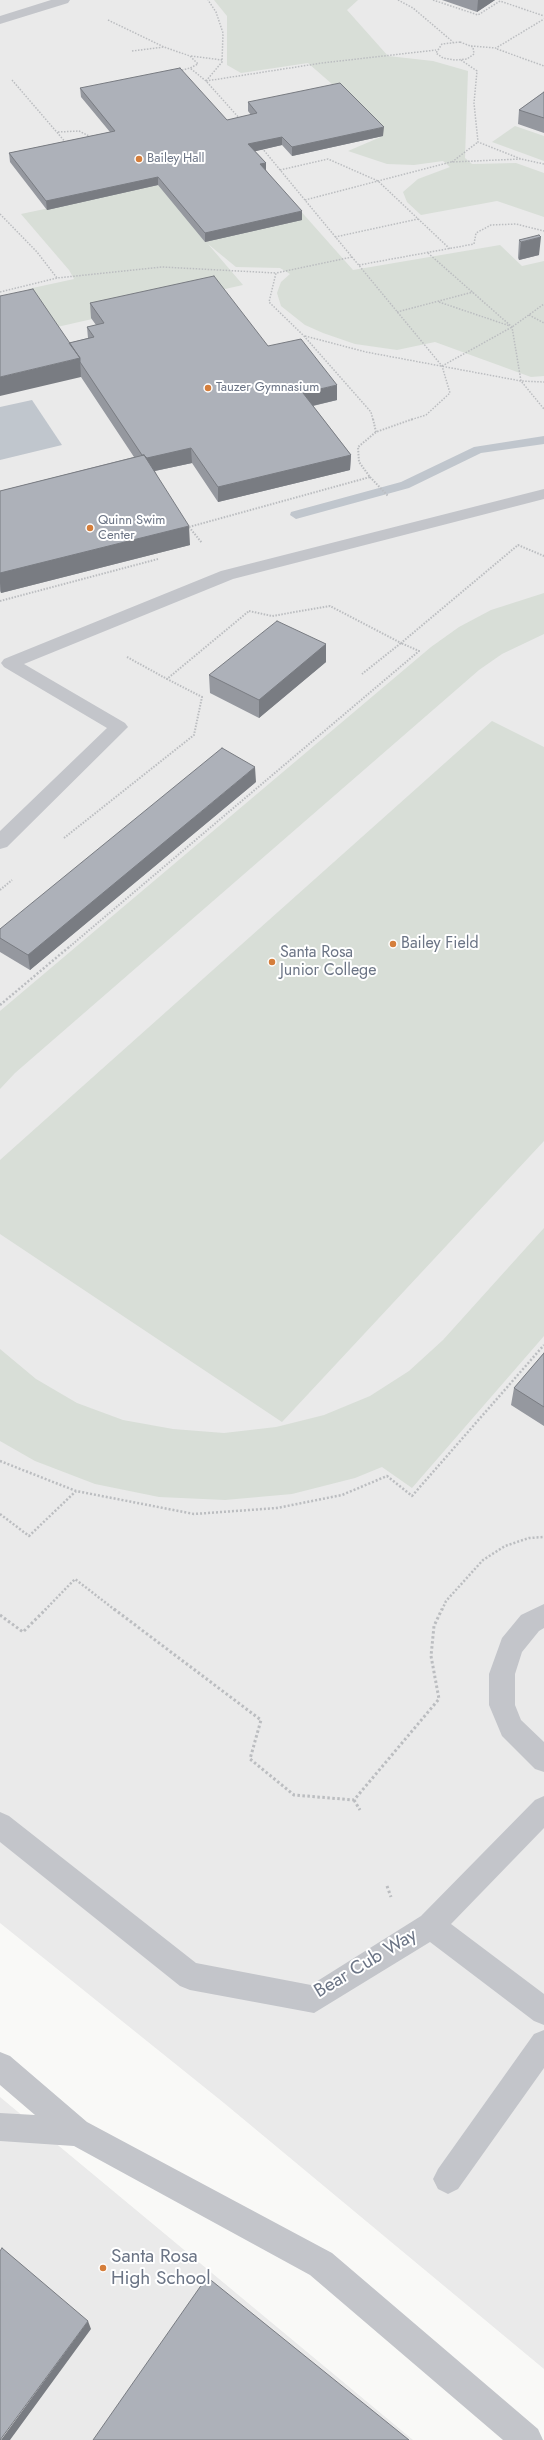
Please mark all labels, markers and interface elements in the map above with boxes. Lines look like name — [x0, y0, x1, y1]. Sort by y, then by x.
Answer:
place label: Bailey Hall — [147, 151, 205, 167]
marker: Bailey Hall — [134, 154, 144, 164]
place label: Tauzer Gymnasium — [216, 380, 319, 396]
marker: Tauzer Gymnasium — [203, 383, 213, 393]
place label: Quinn Swim Center — [98, 513, 166, 544]
marker: Quinn Swim Center — [85, 523, 95, 533]
place label: Bailey Field — [401, 934, 479, 954]
marker: Bailey Field — [388, 939, 398, 949]
place label: Santa Rosa Junior College — [280, 943, 376, 981]
marker: Santa Rosa Junior College — [267, 957, 277, 967]
street label: Bear Cub Way — [311, 1924, 421, 2004]
place label: Santa Rosa High School — [111, 2246, 211, 2290]
marker: Santa Rosa High School — [98, 2263, 108, 2273]

